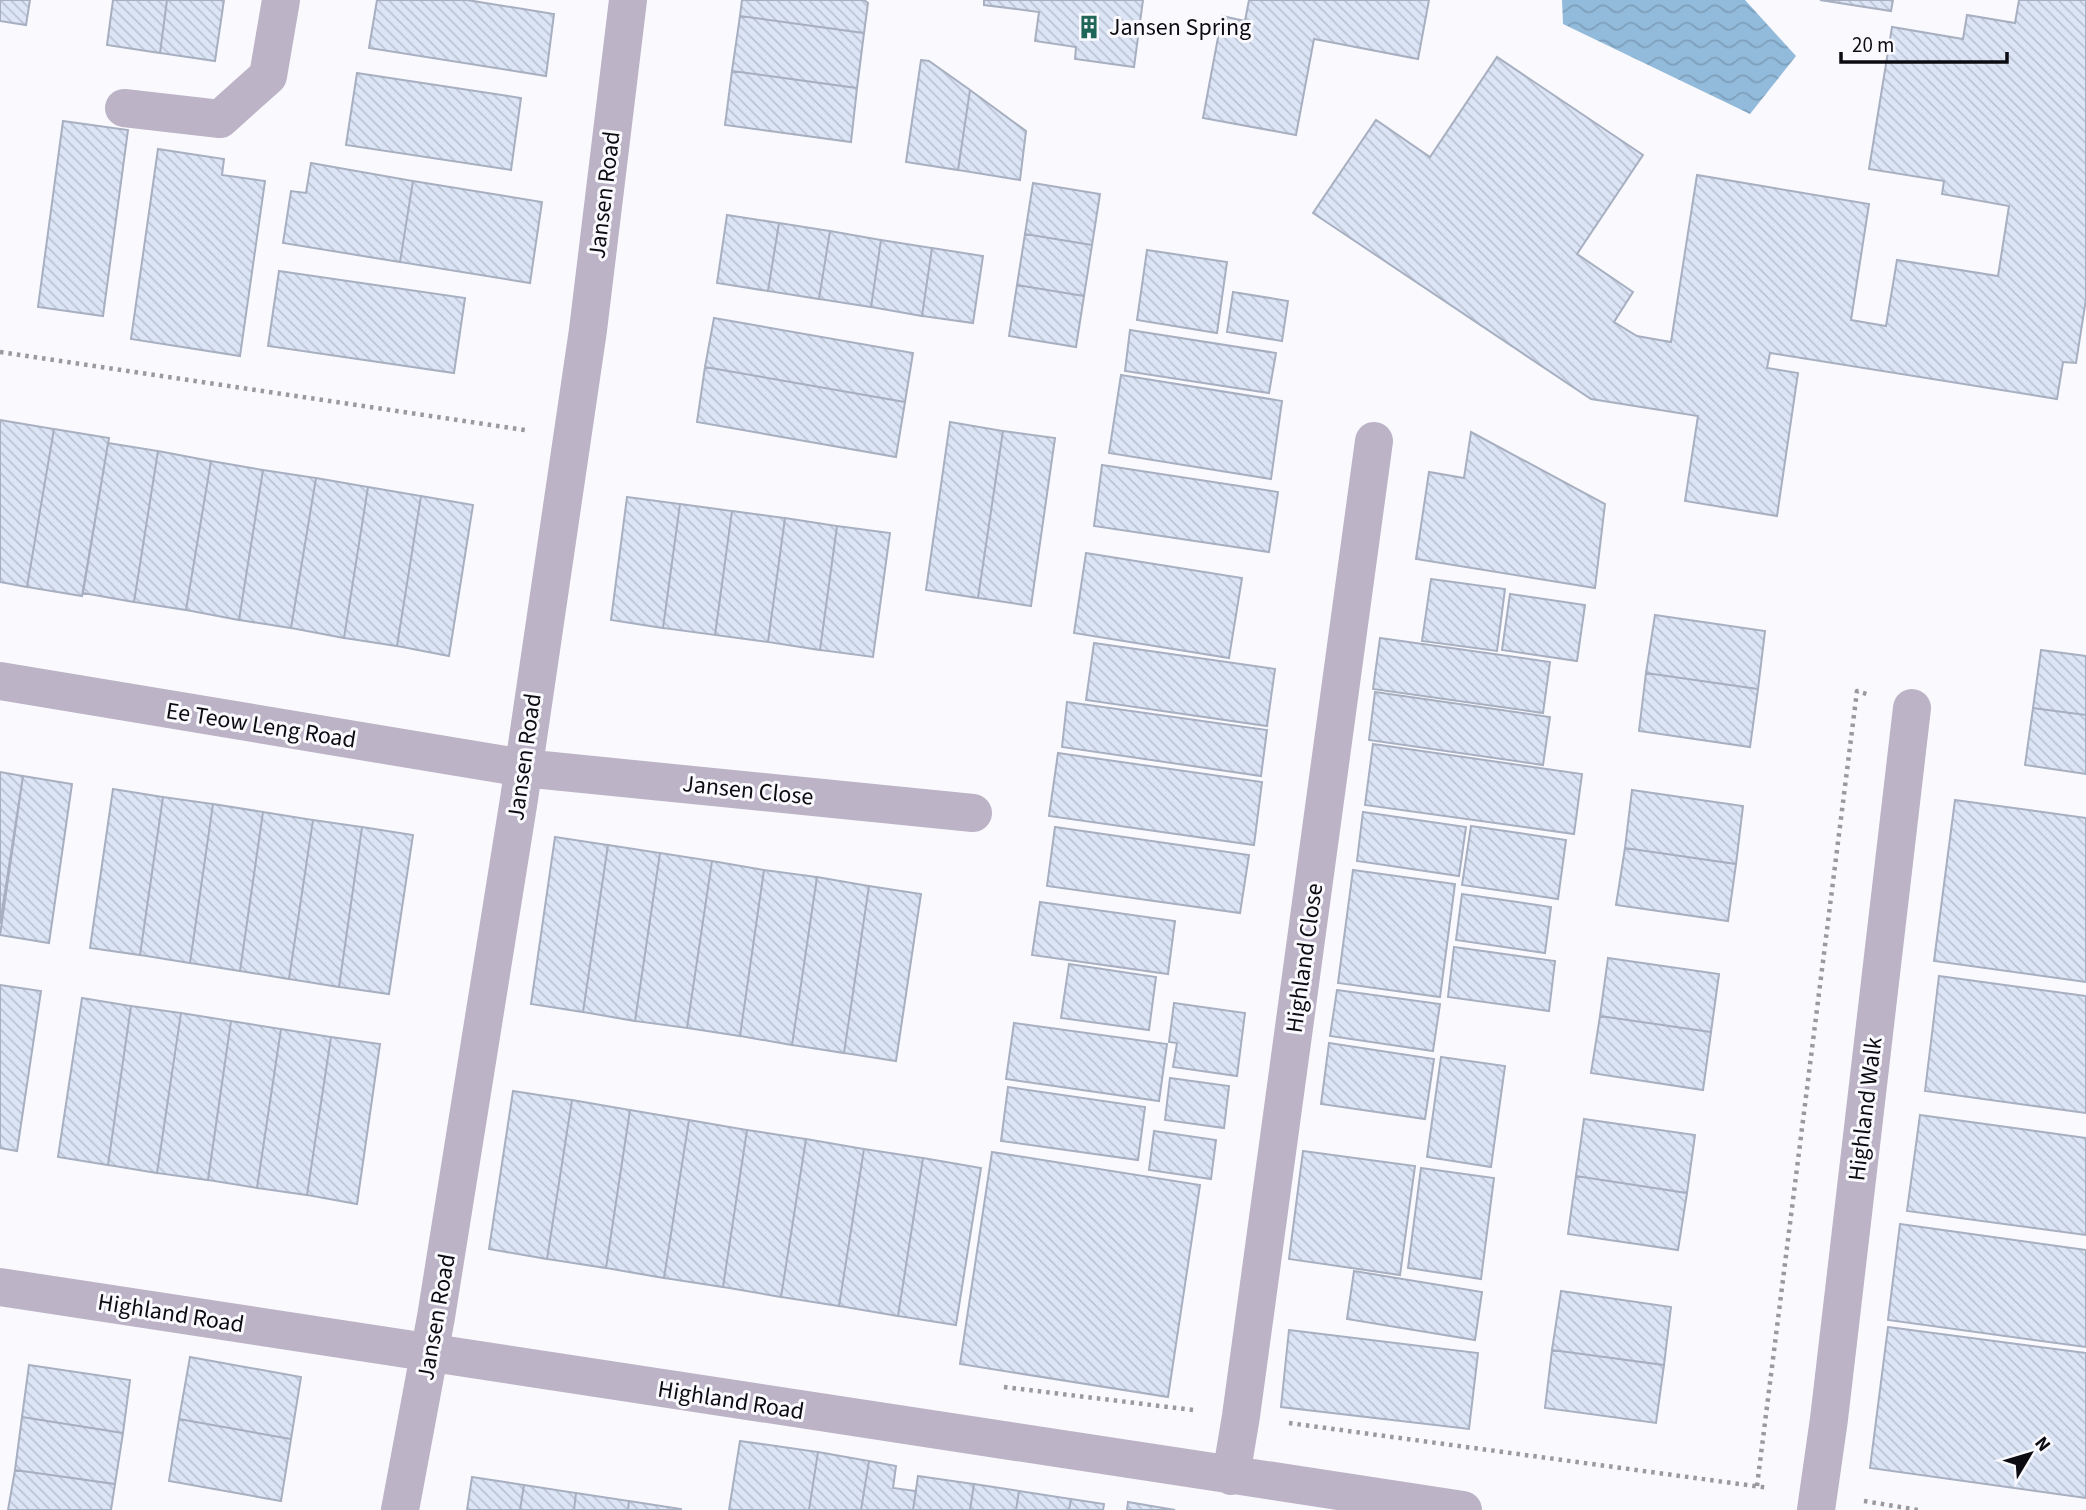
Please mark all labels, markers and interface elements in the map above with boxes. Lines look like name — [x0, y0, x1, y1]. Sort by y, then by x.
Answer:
place label: Jansen Spring — [1109, 10, 1251, 45]
building icon: Jansen Spring — [1075, 13, 1103, 41]
scale bar — [1841, 21, 2007, 65]
text: 20 m — [1852, 30, 1894, 60]
street label: Jansen Road — [579, 129, 630, 261]
street label: Jansen Road — [498, 691, 551, 823]
street label: Ee Teow Leng Road — [163, 693, 359, 758]
street label: Jansen Close — [681, 766, 815, 815]
street label: Highland Close — [1277, 881, 1332, 1035]
street label: Highland Walk — [1839, 1035, 1892, 1183]
street label: Jansen Road — [408, 1251, 465, 1383]
street label: Highland Road — [95, 1285, 247, 1342]
street label: Highland Road — [655, 1372, 807, 1429]
north arrow — [1995, 1419, 2065, 1489]
text: N — [2028, 1431, 2057, 1458]

